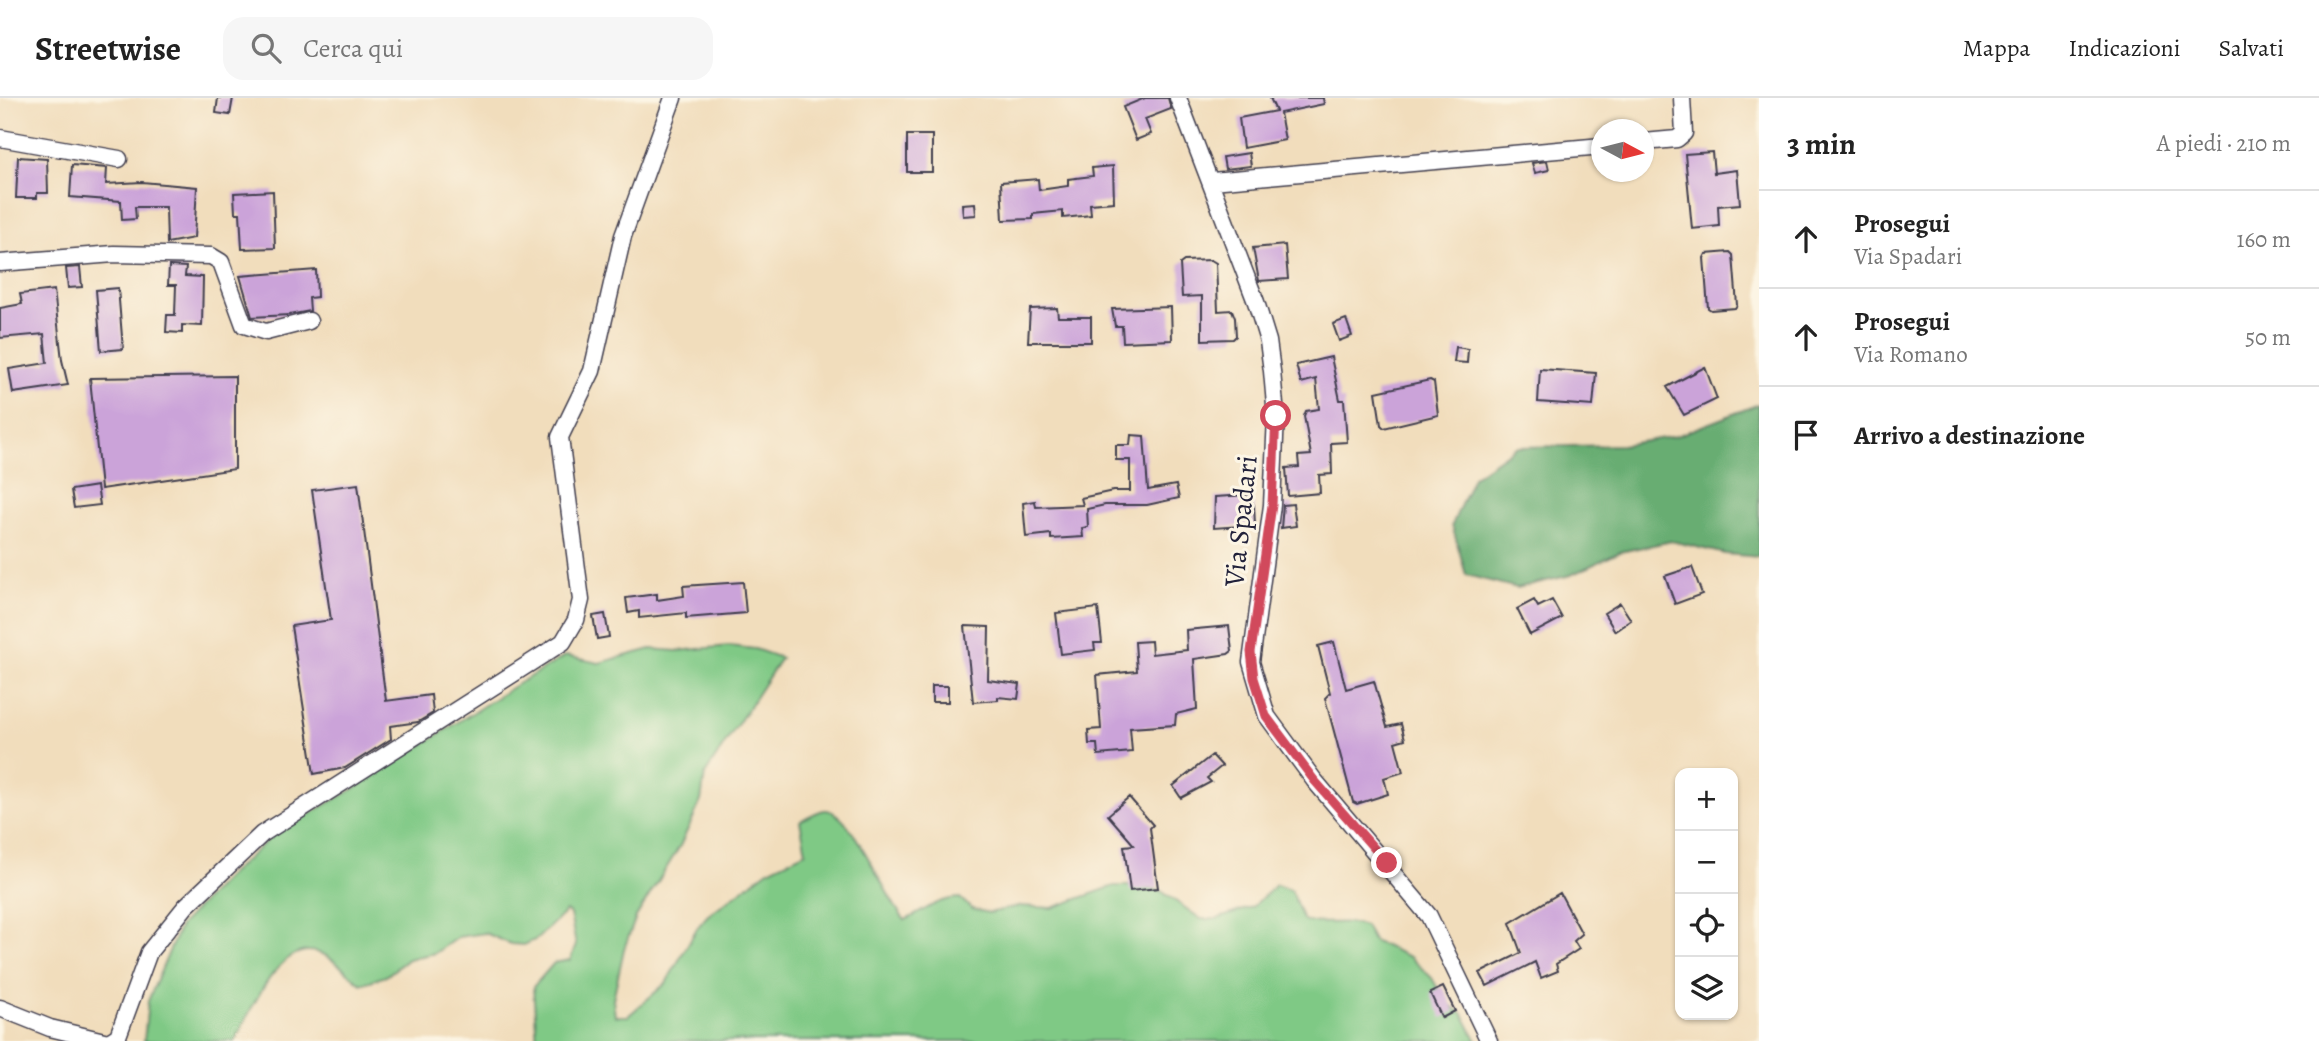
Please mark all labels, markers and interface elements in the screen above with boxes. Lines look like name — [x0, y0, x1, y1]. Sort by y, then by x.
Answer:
search box — [223, 17, 713, 80]
text: Streetwise — [35, 26, 181, 71]
icon: search — [247, 29, 285, 67]
text: Cerca qui — [303, 31, 403, 66]
text: Mappa — [1963, 32, 2031, 64]
text: Indicazioni — [2069, 32, 2181, 64]
text: Salvati — [2219, 32, 2284, 64]
north arrow — [1591, 119, 1654, 182]
text: 3 min — [1787, 124, 1856, 164]
text: A piedi · 210 m — [2157, 128, 2291, 159]
text: Prosegui — [1854, 206, 1950, 241]
icon: ahead — [1787, 220, 1825, 258]
text: 160 m — [2237, 224, 2291, 255]
text: Via Spadari — [1854, 241, 1962, 272]
text: Prosegui — [1854, 304, 1950, 339]
icon: ahead — [1787, 318, 1825, 356]
text: 50 m — [2245, 322, 2291, 353]
text: Via Romano — [1854, 339, 1968, 370]
route start — [1260, 400, 1291, 431]
icon: arrive — [1787, 416, 1825, 454]
text: Arrivo a destinazione — [1854, 418, 2085, 453]
street label: Via Spadari — [1215, 454, 1267, 590]
map controls — [1675, 768, 1738, 1020]
button: + — [1675, 768, 1738, 831]
button: − — [1675, 831, 1738, 894]
route end — [1371, 847, 1402, 878]
button: locate — [1675, 894, 1738, 957]
button: layers — [1675, 957, 1738, 1020]

